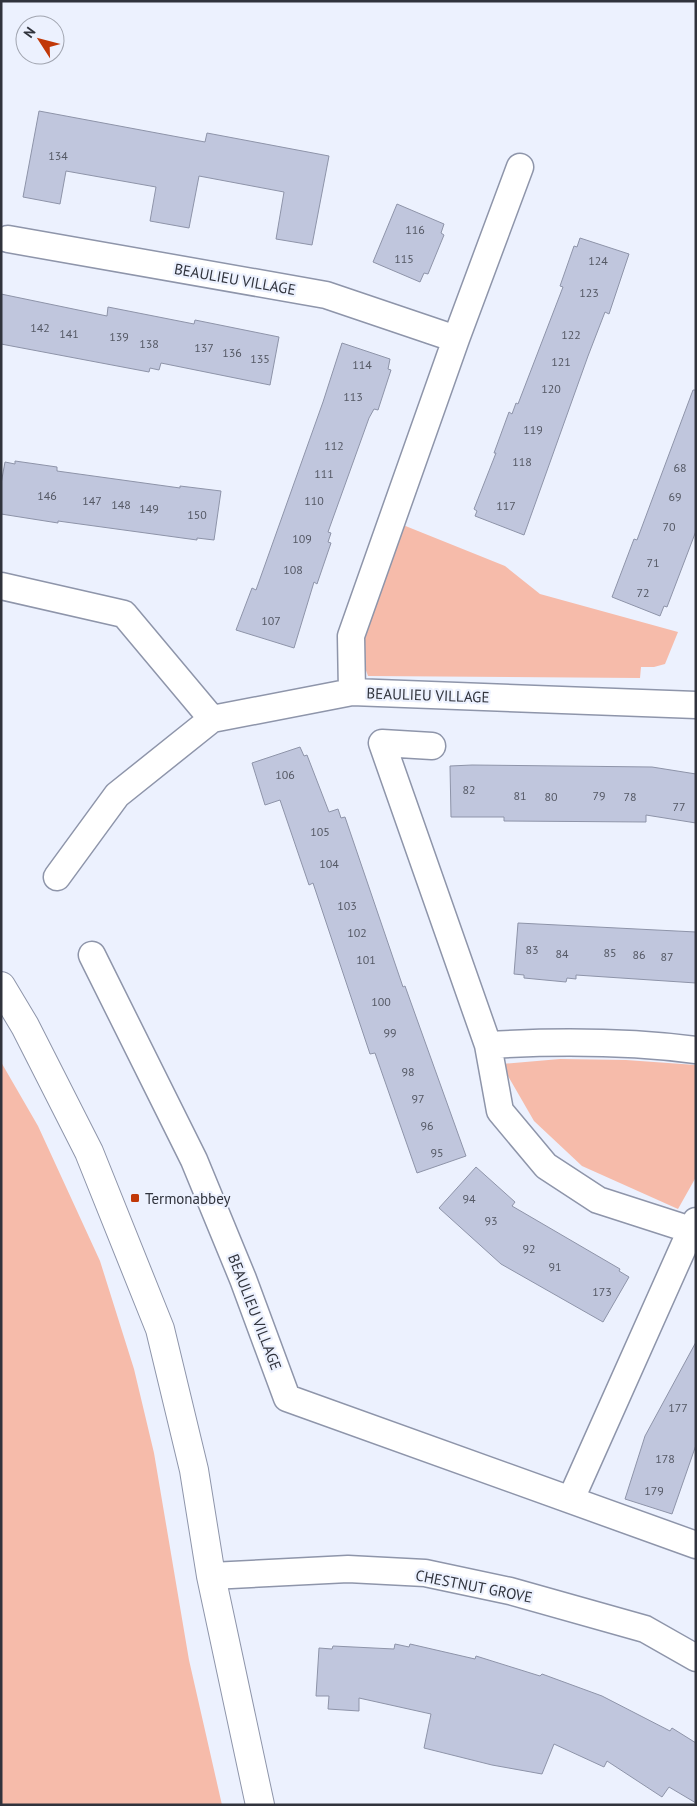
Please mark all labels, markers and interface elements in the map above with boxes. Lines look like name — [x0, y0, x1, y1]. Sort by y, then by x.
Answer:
north arrow — [15, 15, 65, 65]
text: N — [19, 23, 39, 41]
house number: 134 — [48, 148, 68, 163]
house number: 116 — [405, 222, 425, 237]
house number: 115 — [394, 251, 414, 266]
house number: 124 — [588, 253, 608, 268]
street label: BEAULIEU VILLAGE — [173, 259, 297, 299]
house number: 123 — [579, 285, 599, 300]
house number: 142 — [30, 320, 50, 335]
house number: 141 — [59, 326, 79, 341]
house number: 122 — [561, 327, 581, 342]
house number: 139 — [109, 329, 129, 344]
house number: 138 — [139, 336, 159, 351]
house number: 137 — [194, 340, 214, 355]
house number: 136 — [222, 345, 242, 360]
house number: 135 — [250, 351, 270, 366]
house number: 121 — [551, 354, 571, 369]
house number: 114 — [352, 357, 372, 372]
house number: 120 — [541, 381, 561, 396]
house number: 113 — [343, 389, 363, 404]
house number: 119 — [523, 422, 543, 437]
house number: 112 — [324, 438, 344, 453]
house number: 118 — [512, 454, 532, 469]
house number: 68 — [673, 460, 687, 475]
house number: 111 — [314, 466, 334, 481]
house number: 146 — [37, 488, 57, 503]
house number: 69 — [668, 489, 682, 504]
house number: 147 — [82, 493, 102, 508]
house number: 110 — [304, 493, 324, 508]
house number: 148 — [111, 497, 131, 512]
house number: 117 — [496, 498, 516, 513]
house number: 149 — [139, 501, 159, 516]
house number: 150 — [187, 507, 207, 522]
house number: 70 — [662, 519, 676, 534]
house number: 109 — [292, 531, 312, 546]
house number: 71 — [646, 555, 660, 570]
house number: 108 — [283, 562, 303, 577]
house number: 72 — [636, 585, 650, 600]
house number: 107 — [261, 613, 281, 628]
street label: BEAULIEU VILLAGE — [366, 683, 490, 707]
house number: 106 — [275, 767, 295, 782]
house number: 82 — [462, 782, 476, 797]
house number: 81 — [513, 788, 527, 803]
house number: 79 — [592, 788, 606, 803]
house number: 80 — [544, 789, 558, 804]
house number: 78 — [623, 789, 637, 804]
house number: 77 — [672, 799, 686, 814]
house number: 105 — [310, 824, 330, 839]
house number: 104 — [319, 856, 339, 871]
house number: 103 — [337, 898, 357, 913]
house number: 102 — [347, 925, 367, 940]
house number: 83 — [525, 942, 539, 957]
house number: 85 — [603, 945, 617, 960]
house number: 84 — [555, 946, 569, 961]
house number: 86 — [632, 947, 646, 962]
house number: 87 — [660, 949, 674, 964]
house number: 101 — [356, 952, 376, 967]
house number: 100 — [371, 994, 391, 1009]
house number: 99 — [383, 1025, 397, 1040]
house number: 98 — [401, 1064, 415, 1079]
house number: 97 — [411, 1091, 425, 1106]
house number: 96 — [420, 1118, 434, 1133]
house number: 95 — [430, 1145, 444, 1160]
place label: Termonabbey — [145, 1189, 230, 1208]
house number: 94 — [462, 1191, 476, 1206]
marker: Termonabbey — [129, 1192, 141, 1204]
house number: 93 — [484, 1213, 498, 1228]
house number: 92 — [522, 1241, 536, 1256]
street label: BEAULIEU VILLAGE — [224, 1251, 286, 1373]
house number: 91 — [548, 1259, 562, 1274]
house number: 173 — [592, 1284, 612, 1299]
house number: 177 — [668, 1400, 688, 1415]
house number: 178 — [655, 1451, 675, 1466]
house number: 179 — [644, 1483, 664, 1498]
street label: CHESTNUT GROVE — [414, 1565, 534, 1607]

